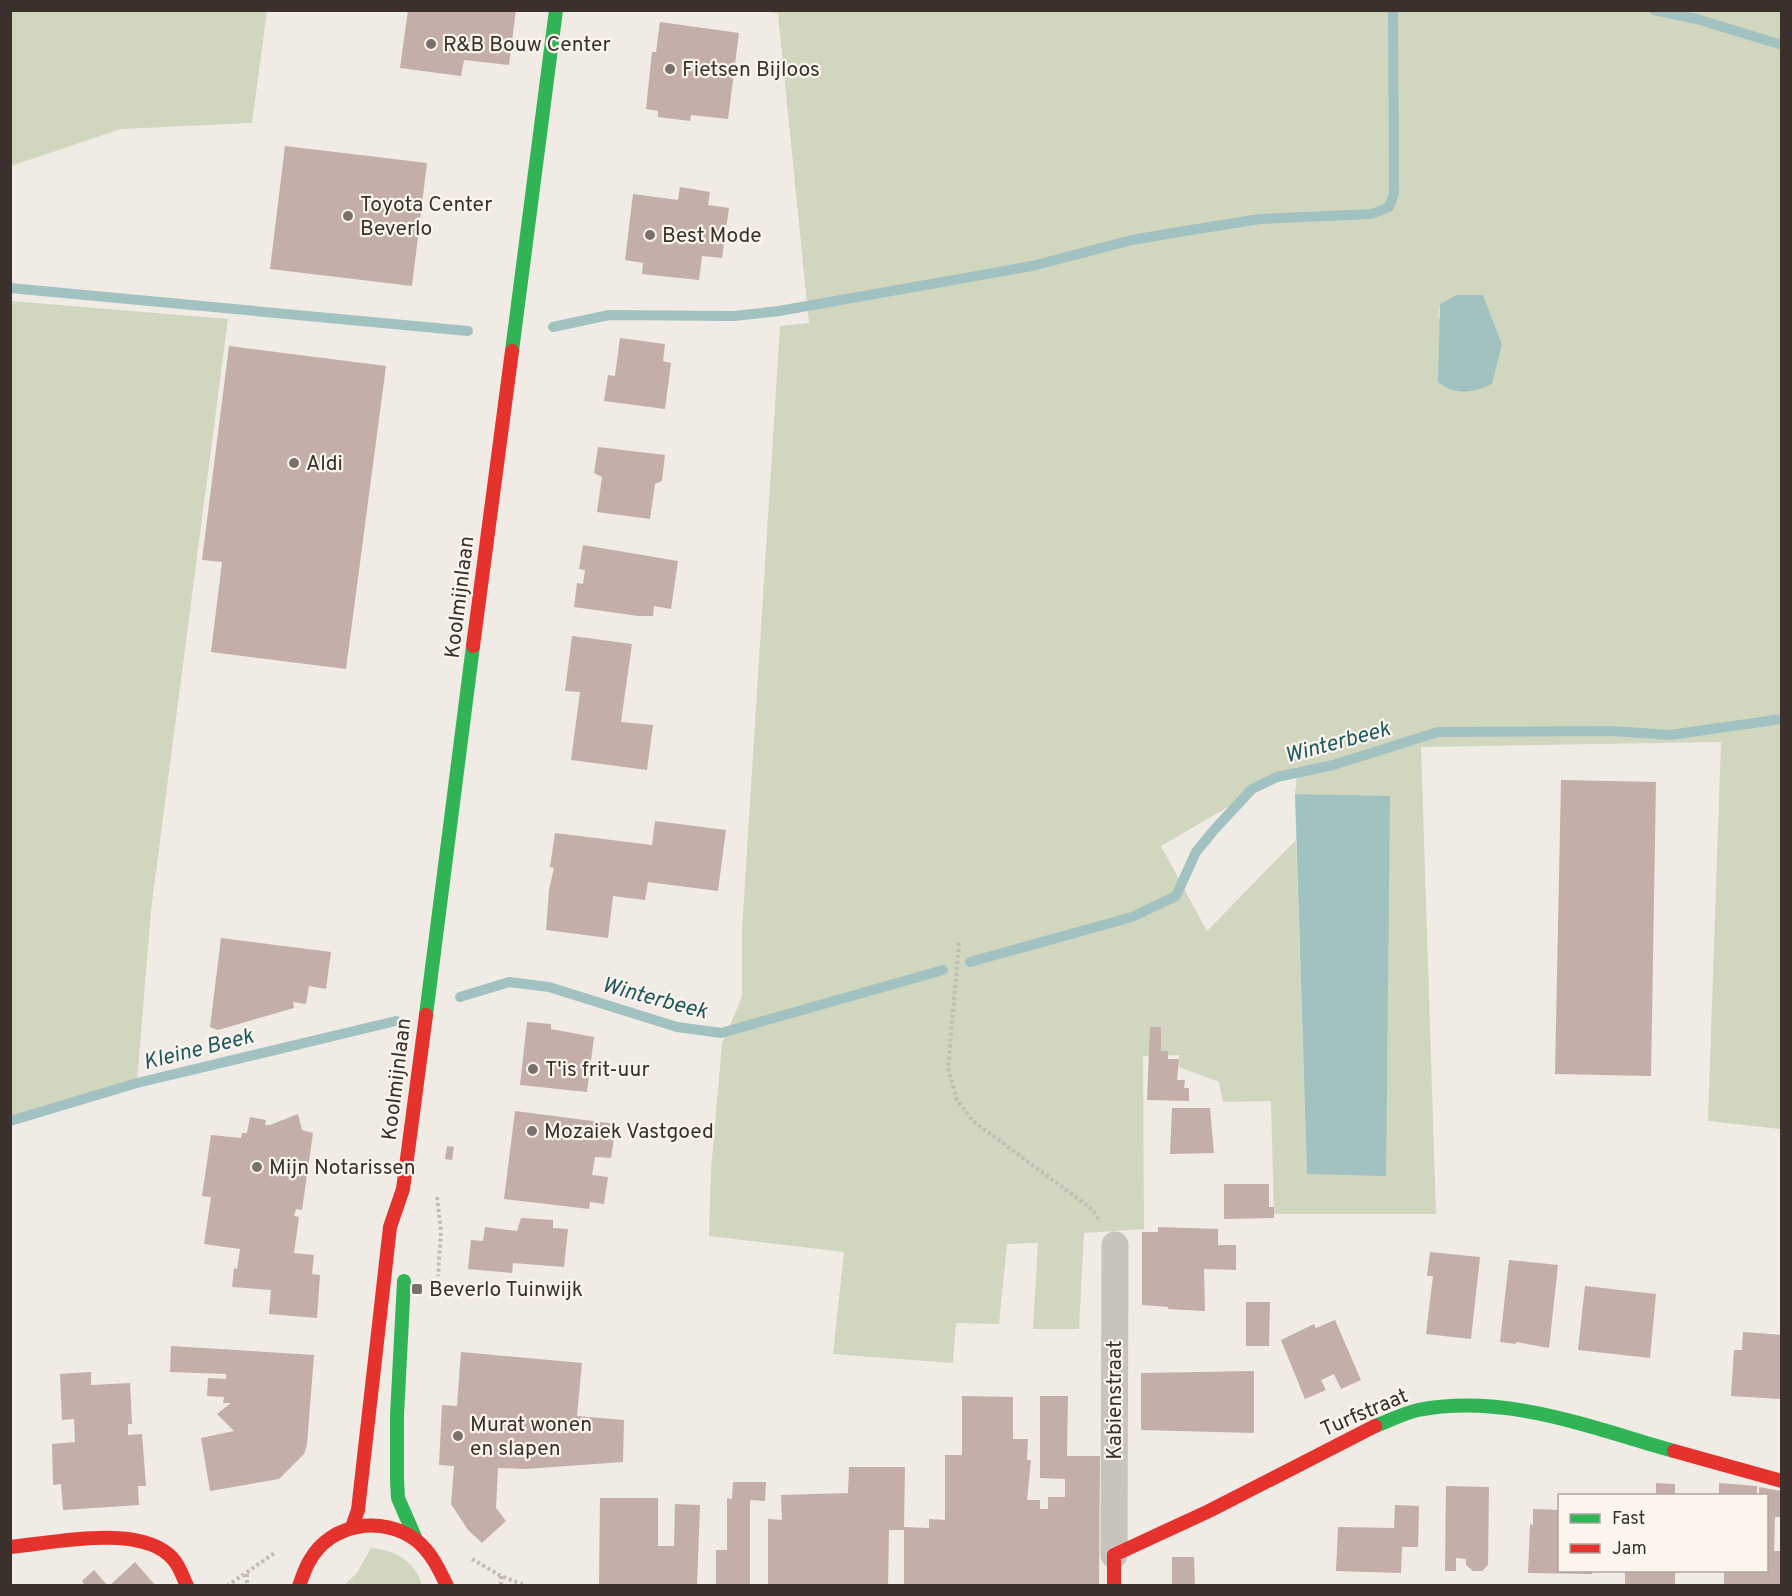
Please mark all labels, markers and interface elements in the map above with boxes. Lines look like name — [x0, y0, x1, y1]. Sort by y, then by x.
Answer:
place label: R&B Bouw Center — [443, 32, 611, 59]
marker: R&B Bouw Center — [424, 37, 438, 51]
place label: Fietsen Bijloos — [682, 57, 820, 84]
marker: Fietsen Bijloos — [663, 62, 677, 76]
place label: Toyota Center Beverlo — [360, 192, 492, 243]
marker: Toyota Center Beverlo — [341, 209, 355, 223]
place label: Best Mode — [662, 223, 762, 250]
marker: Best Mode — [643, 228, 657, 242]
place label: Aldi — [306, 451, 343, 478]
marker: Aldi — [287, 456, 301, 470]
street label: Koolmijnlaan — [440, 534, 481, 660]
water label: Winterbeek — [1282, 716, 1394, 770]
water label: Winterbeek — [599, 972, 711, 1027]
street label: Koolmijnlaan — [377, 1016, 418, 1142]
water label: Kleine Beek — [141, 1023, 257, 1077]
place label: T'is frit-uur — [545, 1057, 650, 1084]
marker: T'is frit-uur — [526, 1062, 540, 1076]
place label: Mozaiek Vastgoed — [544, 1119, 714, 1146]
marker: Mozaiek Vastgoed — [525, 1124, 539, 1138]
place label: Mijn Notarissen — [269, 1155, 416, 1182]
marker: Mijn Notarissen — [250, 1160, 264, 1174]
place label: Beverlo Tuinwijk — [429, 1277, 583, 1304]
marker: Beverlo Tuinwijk — [410, 1282, 424, 1296]
street label: Kabienstraat — [1102, 1340, 1129, 1460]
street label: Turfstraat — [1317, 1383, 1412, 1444]
place label: Murat wonen en slapen — [470, 1412, 592, 1463]
marker: Murat wonen en slapen — [451, 1429, 465, 1443]
legend — [1558, 1494, 1768, 1572]
text: Fast — [1612, 1508, 1645, 1531]
text: Jam — [1612, 1538, 1647, 1561]

